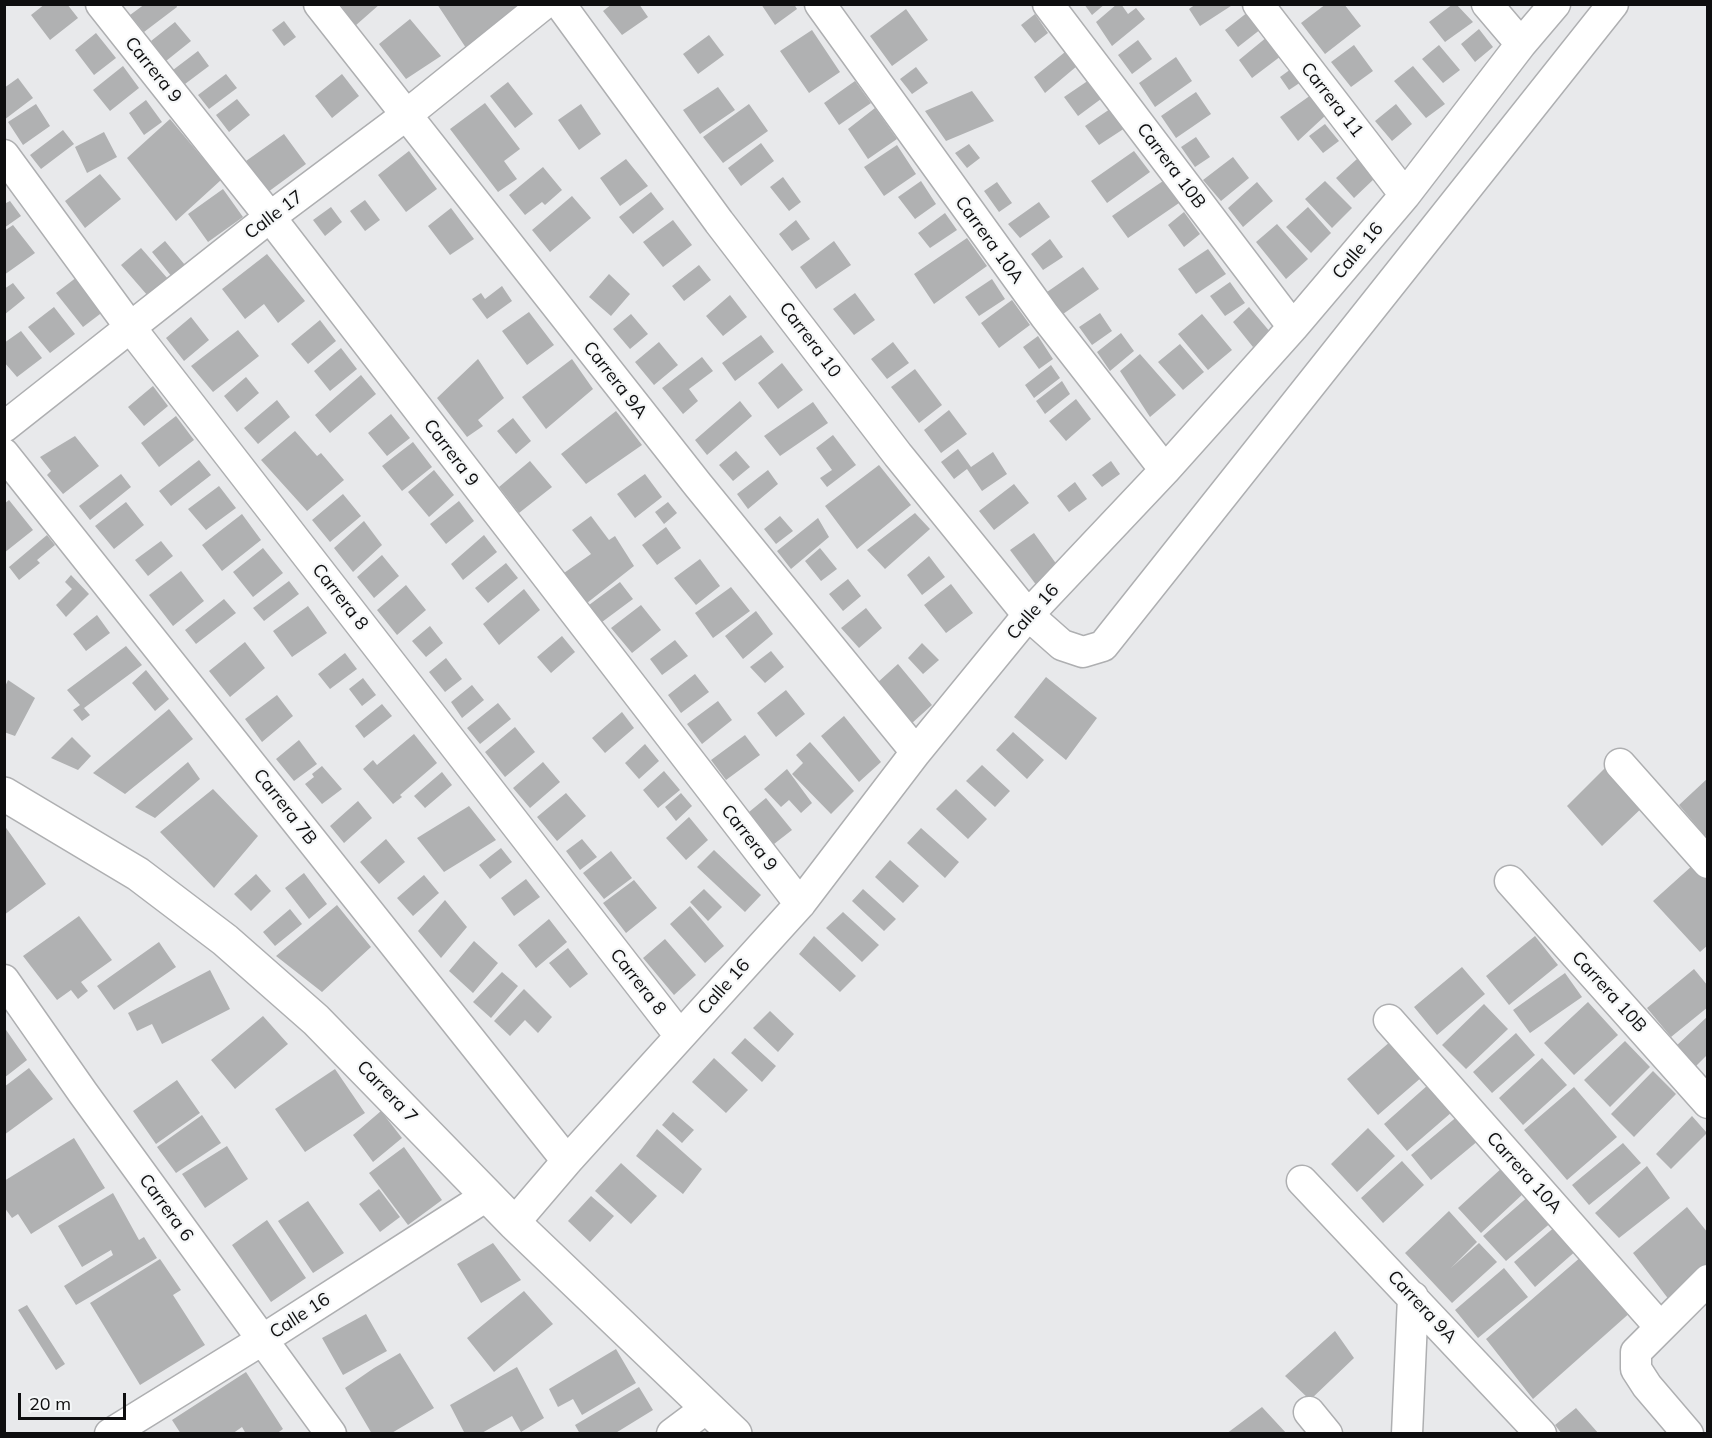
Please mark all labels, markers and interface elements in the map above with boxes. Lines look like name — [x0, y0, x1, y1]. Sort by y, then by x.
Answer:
street label: Carrera 9 — [120, 33, 186, 107]
street label: Carrera 11 — [1296, 58, 1368, 142]
street label: Carrera 10B — [1132, 119, 1210, 213]
street label: Calle 17 — [241, 186, 307, 244]
street label: Carrera 10A — [950, 192, 1028, 288]
street label: Calle 16 — [1328, 218, 1388, 284]
street label: Carrera 10 — [775, 298, 845, 382]
street label: Carrera 9A — [578, 337, 652, 423]
street label: Carrera 9 — [419, 415, 483, 491]
street label: Carrera 8 — [307, 559, 373, 635]
street label: Calle 16 — [1002, 580, 1064, 644]
street label: Carrera 7B — [249, 765, 321, 849]
street label: Carrera 9 — [716, 800, 782, 876]
street label: Carrera 8 — [605, 944, 671, 1020]
street label: Carrera 10B — [1567, 947, 1651, 1037]
street label: Calle 16 — [693, 955, 755, 1019]
street label: Carrera 7 — [352, 1056, 422, 1128]
street label: Carrera 10A — [1482, 1128, 1566, 1218]
street label: Carrera 6 — [134, 1170, 198, 1246]
street label: Carrera 9A — [1383, 1266, 1461, 1348]
street label: Calle 16 — [266, 1289, 334, 1343]
scale bar — [21, 1381, 129, 1419]
text: 20 m — [29, 1392, 71, 1415]

